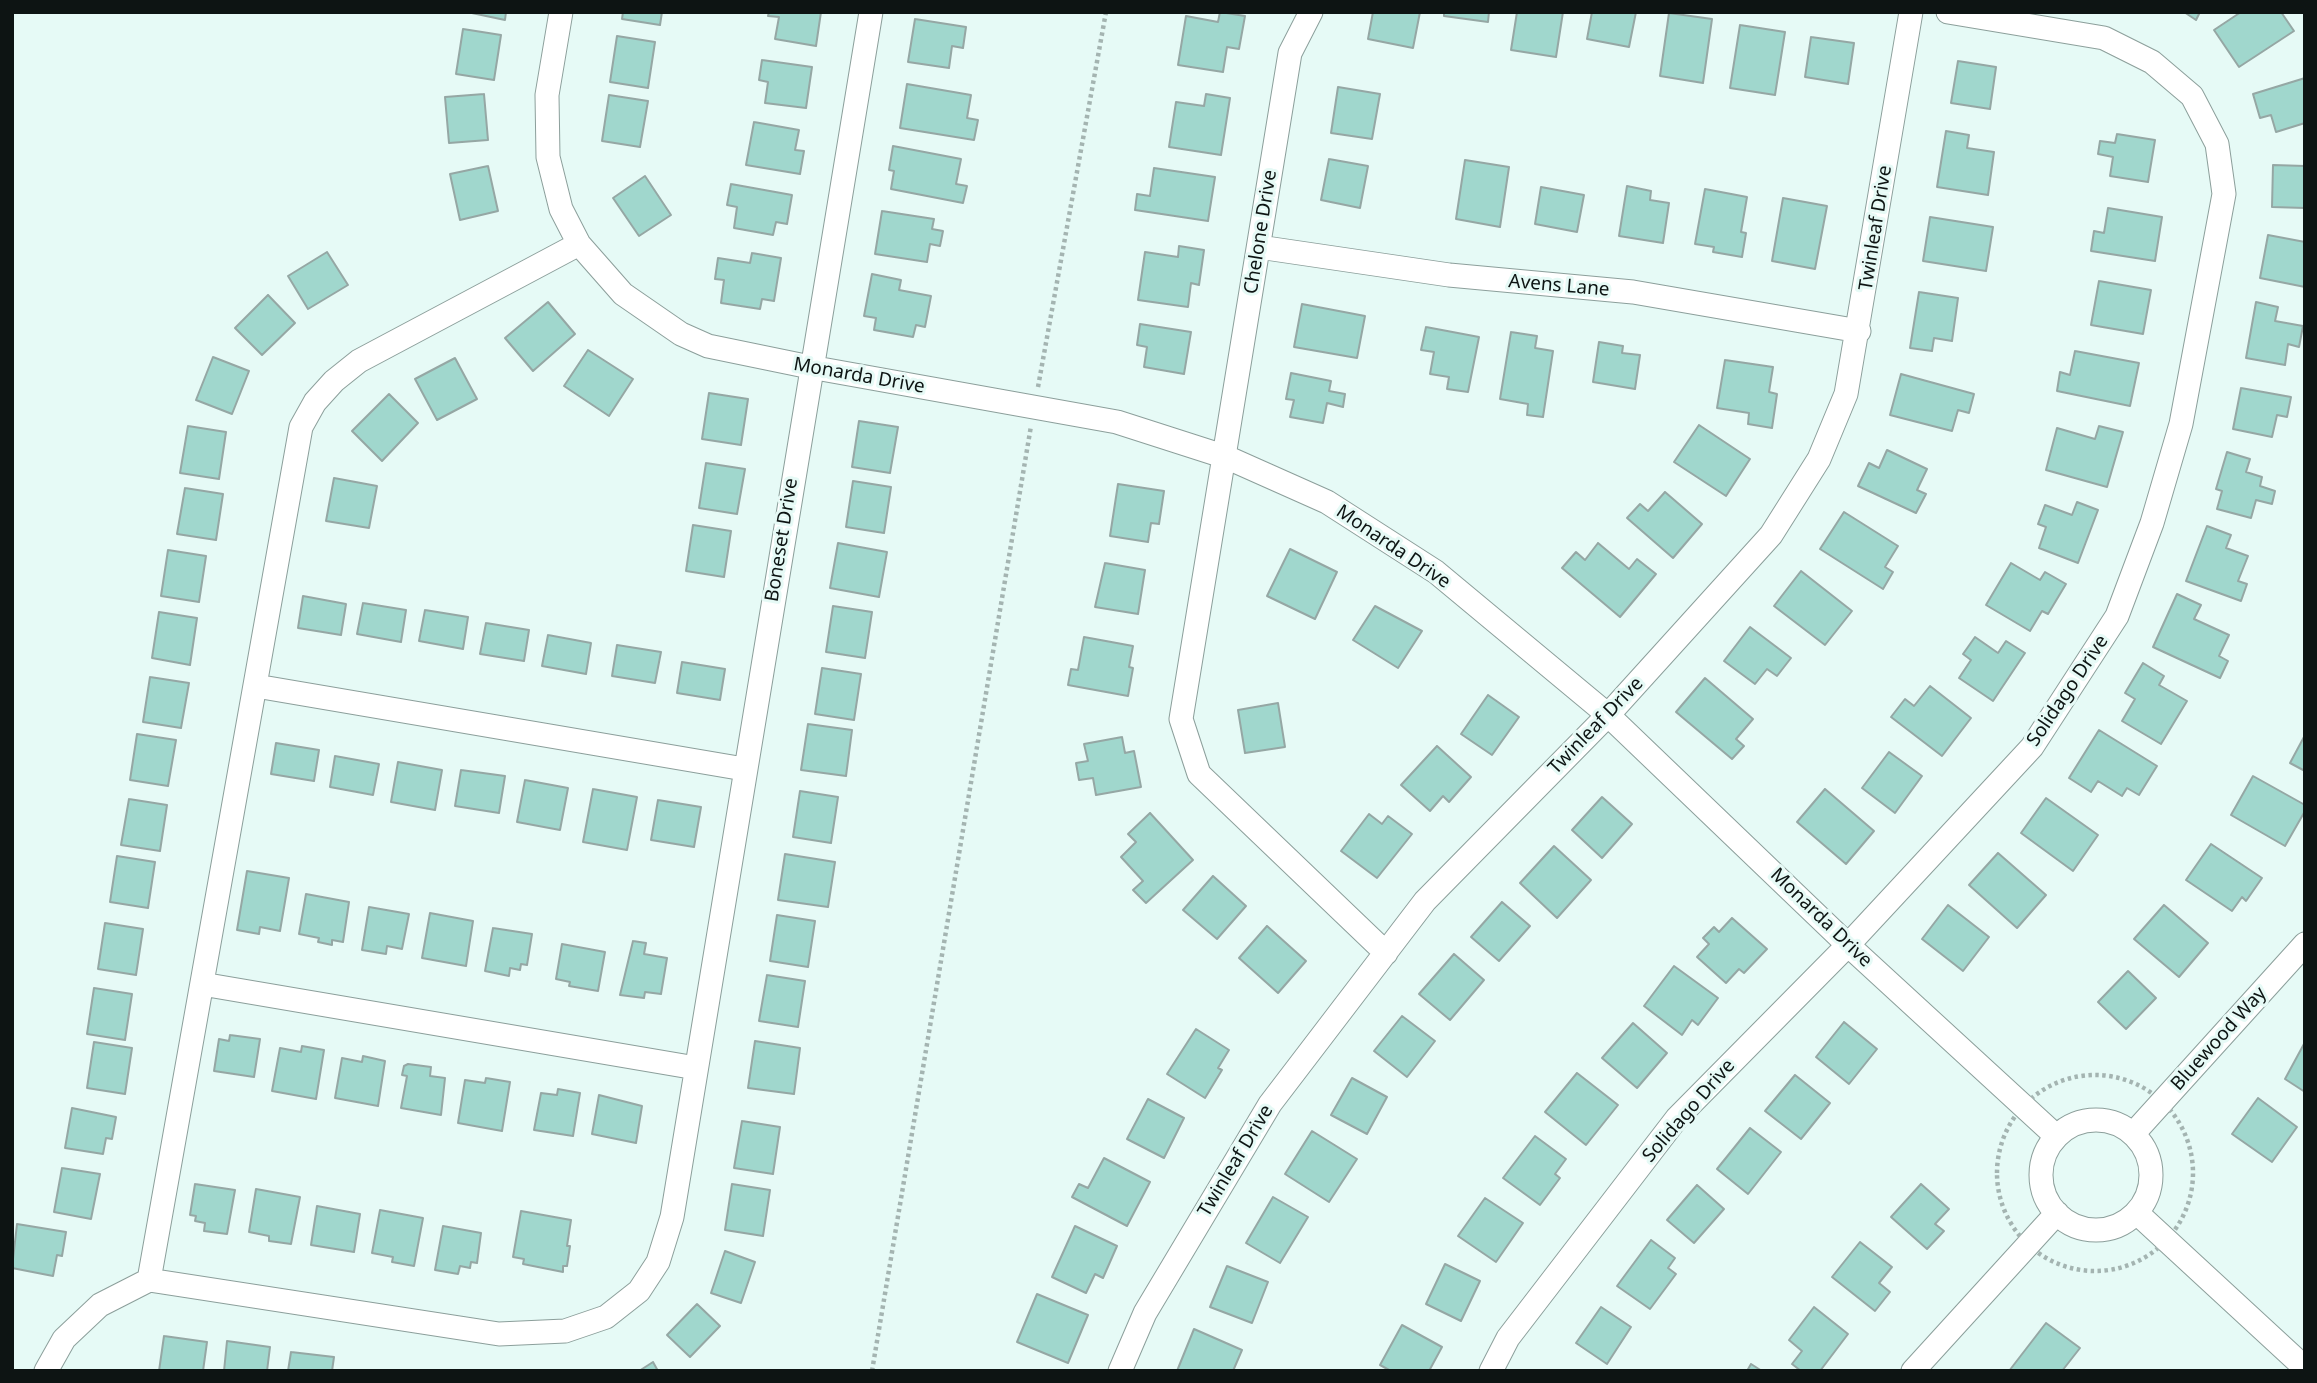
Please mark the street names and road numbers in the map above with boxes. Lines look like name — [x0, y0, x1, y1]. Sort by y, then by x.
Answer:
street label: Twinleaf Drive — [1855, 164, 1897, 292]
street label: Chelone Drive — [1240, 168, 1282, 296]
street label: Avens Lane — [1508, 270, 1610, 302]
street label: Monarda Drive — [792, 353, 926, 399]
street label: Boneset Drive — [761, 477, 803, 603]
street label: Monarda Drive — [1332, 500, 1454, 594]
street label: Solidago Drive — [2022, 631, 2114, 751]
street label: Twinleaf Drive — [1544, 673, 1648, 779]
street label: Monarda Drive — [1765, 864, 1877, 972]
street label: Bluewood Way — [2167, 983, 2271, 1095]
street label: Solidago Drive — [1638, 1055, 1740, 1167]
street label: Twinleaf Drive — [1194, 1101, 1278, 1221]

